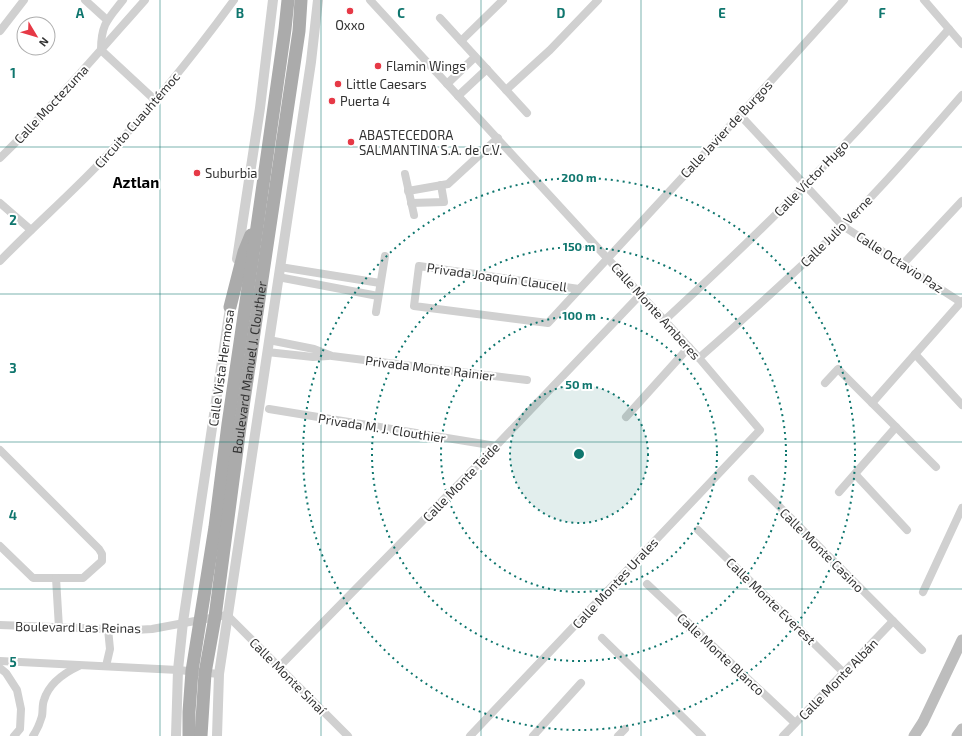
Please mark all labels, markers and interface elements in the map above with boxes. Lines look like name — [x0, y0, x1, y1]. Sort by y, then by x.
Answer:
text: A — [76, 5, 85, 21]
text: B — [236, 5, 244, 21]
text: C — [397, 5, 405, 21]
text: D — [557, 5, 566, 21]
text: E — [718, 5, 726, 21]
text: F — [878, 5, 886, 21]
marker: Oxxo — [345, 6, 355, 16]
north arrow — [16, 16, 56, 56]
place label: Oxxo — [335, 17, 365, 33]
text: N — [37, 35, 52, 50]
place label: Flamin Wings — [386, 58, 466, 74]
street label: Calle Moctezuma — [10, 61, 92, 147]
marker: Flamin Wings — [373, 61, 383, 71]
text: 1 — [10, 65, 16, 81]
street label: Circuito Cuauhtémoc — [91, 69, 183, 171]
place label: Little Caesars — [346, 76, 427, 92]
street label: Calle Javier de Burgos — [677, 77, 775, 181]
marker: Little Caesars — [333, 79, 343, 89]
place label: Puerta 4 — [340, 93, 390, 109]
marker: Puerta 4 — [327, 96, 337, 106]
place label: ABASTECEDORA SALMANTINA S.A. de C.V. — [359, 127, 502, 158]
street label: Calle Víctor Hugo — [770, 136, 852, 220]
marker: ABASTECEDORA SALMANTINA S.A. de C.V. — [346, 137, 356, 147]
place label: Suburbia — [205, 165, 258, 181]
marker: Suburbia — [192, 168, 202, 178]
text: 200 m — [561, 170, 597, 184]
district label: Aztlan — [113, 173, 159, 191]
street label: Calle Julio Verne — [797, 192, 875, 270]
text: 2 — [9, 212, 17, 228]
street label: Calle Octavio Paz — [853, 228, 947, 296]
text: 150 m — [563, 239, 595, 253]
street label: Privada Joaquín Claucell — [426, 259, 568, 295]
street label: Calle Monte Amberes — [608, 259, 704, 363]
street label: Boulevard Manuel J. Clouthier — [229, 280, 270, 455]
street label: Calle Vista Hermosa — [205, 308, 237, 428]
text: 100 m — [562, 308, 596, 322]
street label: Privada Monte Rainier — [364, 352, 496, 384]
text: 3 — [9, 360, 17, 376]
text: 50 m — [565, 377, 593, 391]
street label: Privada M. J. Clouthier — [317, 410, 447, 446]
street label: Calle Monte Teide — [419, 439, 503, 525]
centre of rings — [572, 447, 586, 461]
street label: Calle Monte Casino — [777, 505, 867, 595]
text: 4 — [9, 507, 17, 523]
street label: Calle Montes Urales — [569, 534, 661, 632]
street label: Calle Monte Everest — [723, 554, 819, 648]
street label: Calle Monte Blanco — [674, 609, 768, 699]
street label: Boulevard Las Reinas — [15, 618, 141, 636]
street label: Calle Monte Sinaí — [246, 634, 330, 718]
street label: Calle Monte Albán — [795, 635, 881, 723]
text: 5 — [9, 654, 17, 670]

